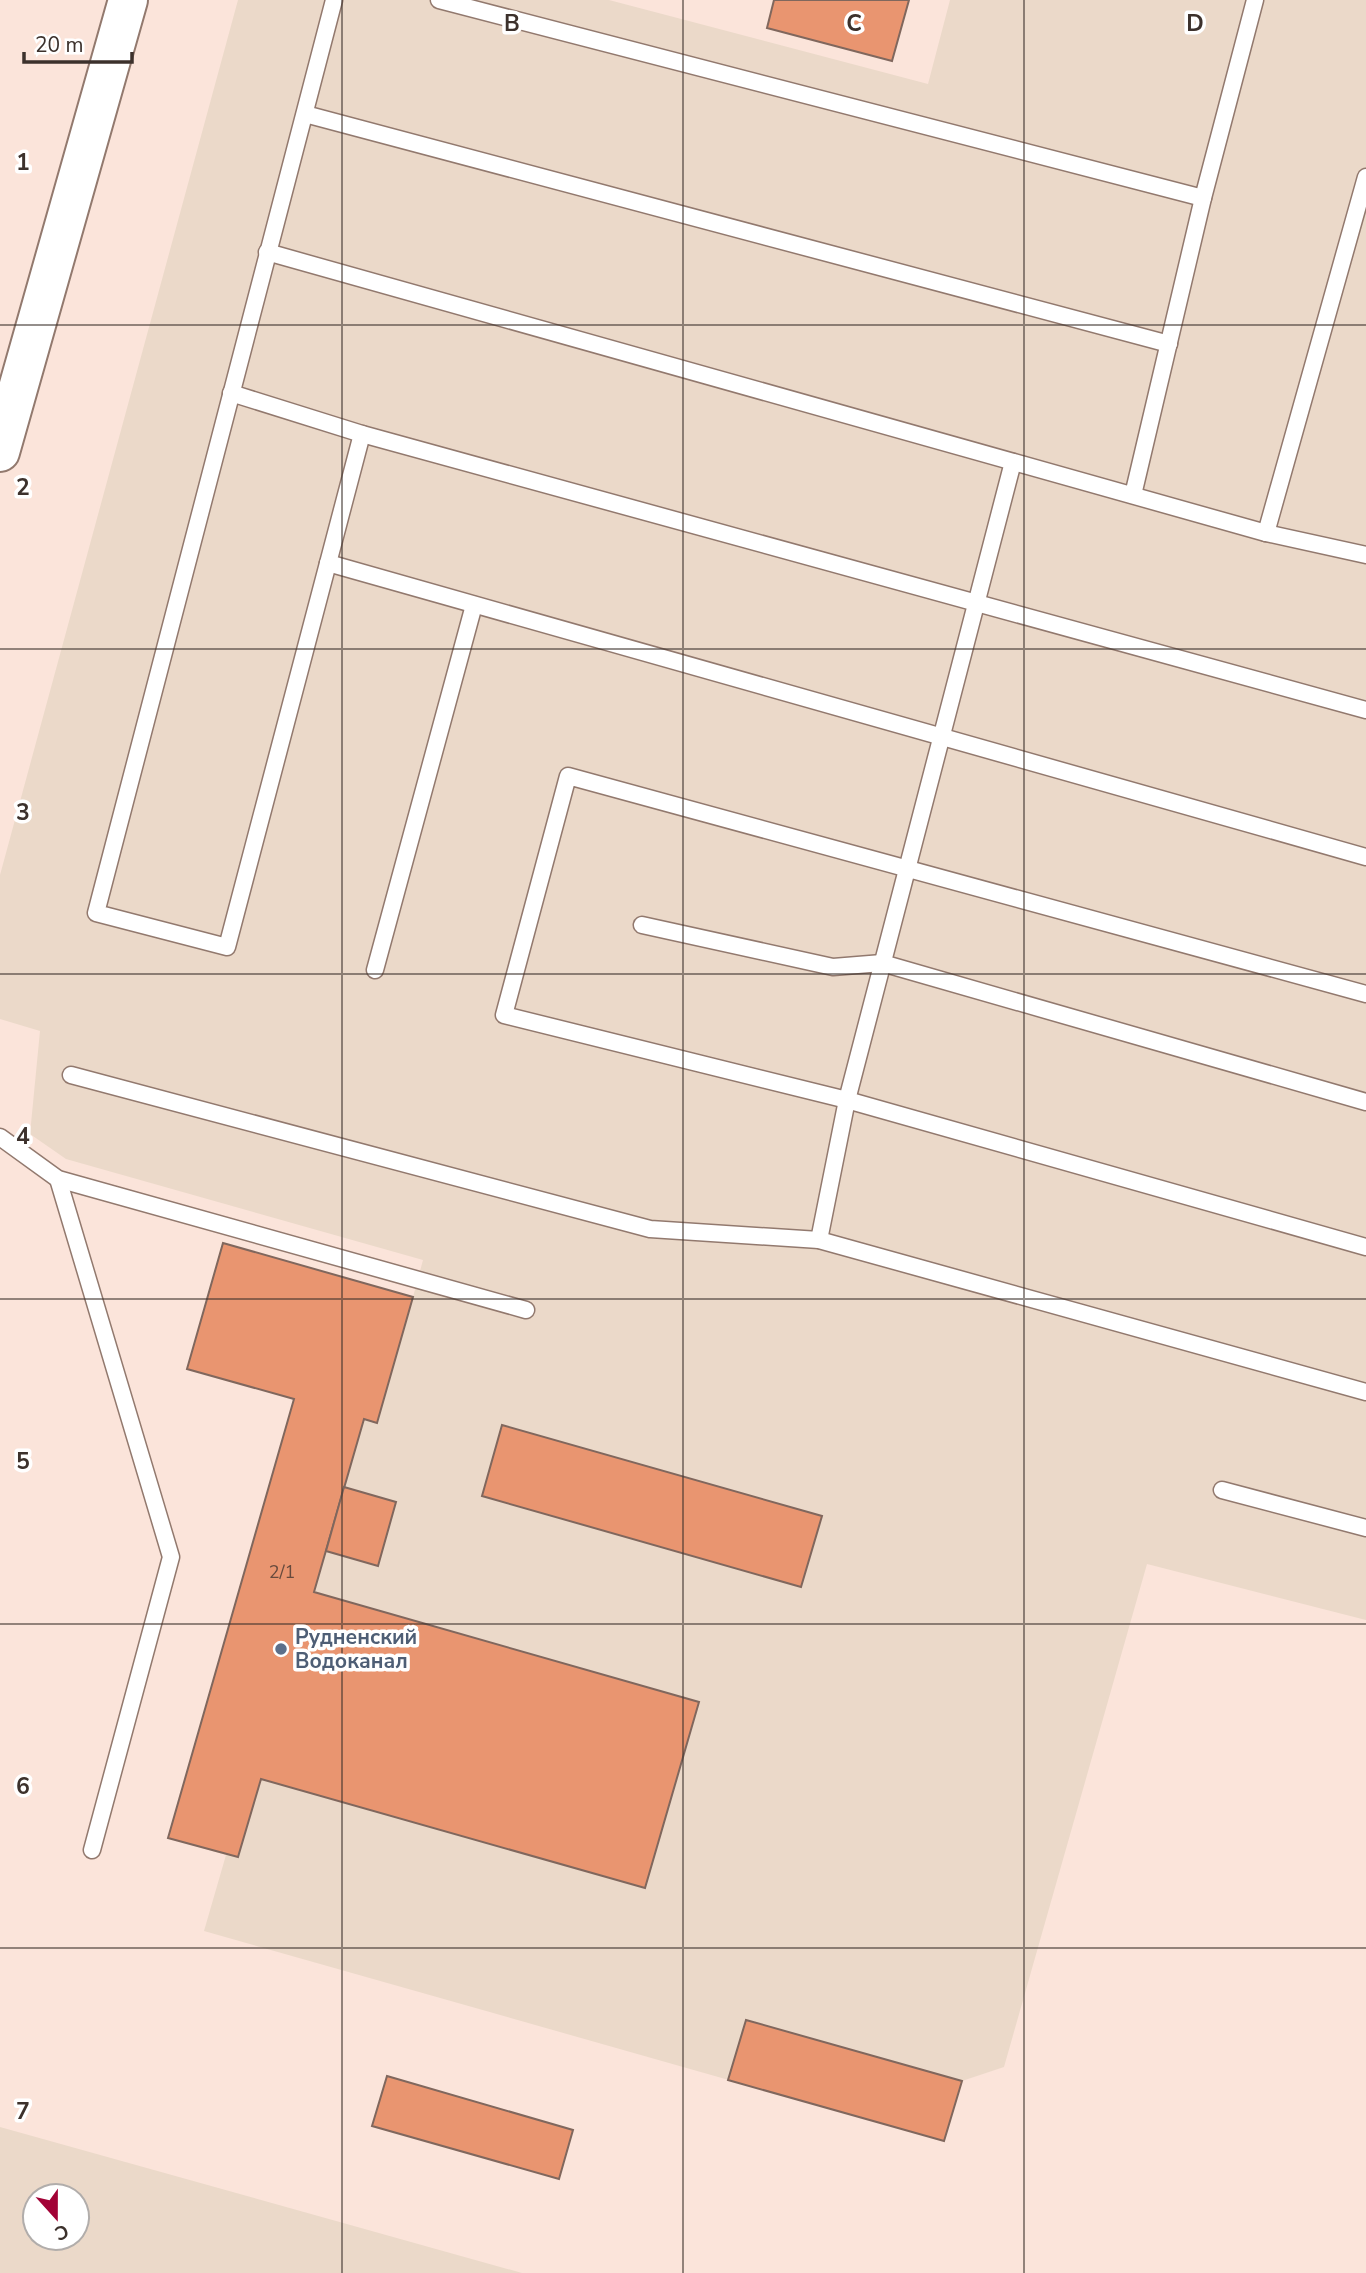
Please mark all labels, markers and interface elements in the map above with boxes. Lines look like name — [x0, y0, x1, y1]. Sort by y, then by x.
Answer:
text: B — [504, 8, 520, 39]
text: C — [846, 8, 862, 39]
text: D — [1186, 8, 1204, 39]
scale bar — [24, 21, 133, 65]
text: 20 m — [35, 31, 84, 59]
text: 1 — [16, 147, 30, 178]
text: 2 — [16, 472, 30, 503]
text: 3 — [16, 797, 30, 828]
text: 4 — [16, 1121, 30, 1152]
text: 5 — [16, 1446, 30, 1477]
house number: 2/1 — [269, 1560, 295, 1584]
place label: Рудненский Водоканал — [295, 1623, 417, 1675]
marker: Рудненский Водоканал — [273, 1641, 289, 1657]
text: 6 — [16, 1771, 30, 1802]
text: 7 — [16, 2096, 30, 2127]
north arrow — [21, 2182, 91, 2252]
text: С — [51, 2217, 72, 2246]

